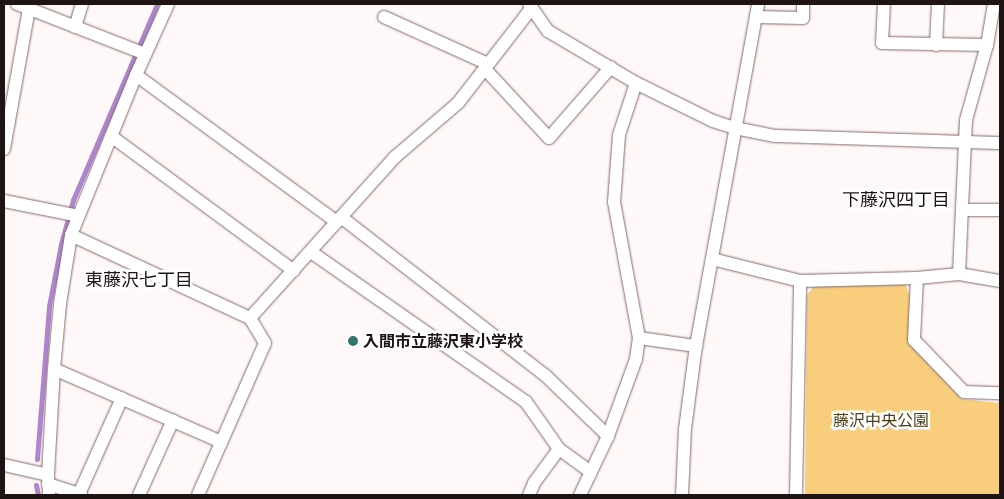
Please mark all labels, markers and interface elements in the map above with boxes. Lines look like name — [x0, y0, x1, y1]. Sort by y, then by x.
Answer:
district label: 下藤沢四丁目 — [842, 189, 950, 211]
district label: 東藤沢七丁目 — [85, 269, 193, 291]
place label: 入間市立藤沢東小学校 — [363, 331, 523, 351]
marker: 入間市立藤沢東小学校 — [347, 335, 359, 347]
park label: 藤沢中央公園 — [833, 410, 929, 430]

